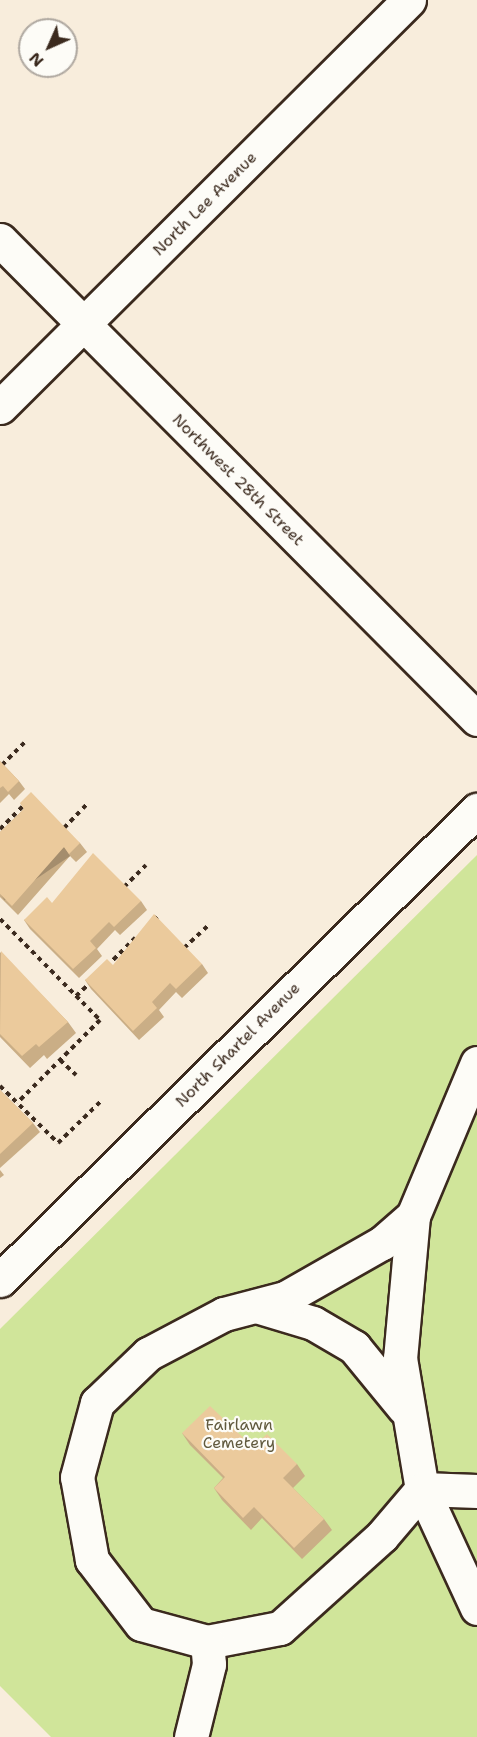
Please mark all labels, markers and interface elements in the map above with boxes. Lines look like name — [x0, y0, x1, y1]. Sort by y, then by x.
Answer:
north arrow — [18, 18, 78, 78]
text: N — [24, 48, 48, 72]
street label: North Lee Avenue — [149, 148, 261, 260]
street label: Northwest 28th Street — [168, 410, 308, 550]
street label: North Shartel Avenue — [172, 979, 304, 1111]
park label: Fairlawn Cemetery — [203, 1415, 275, 1453]

